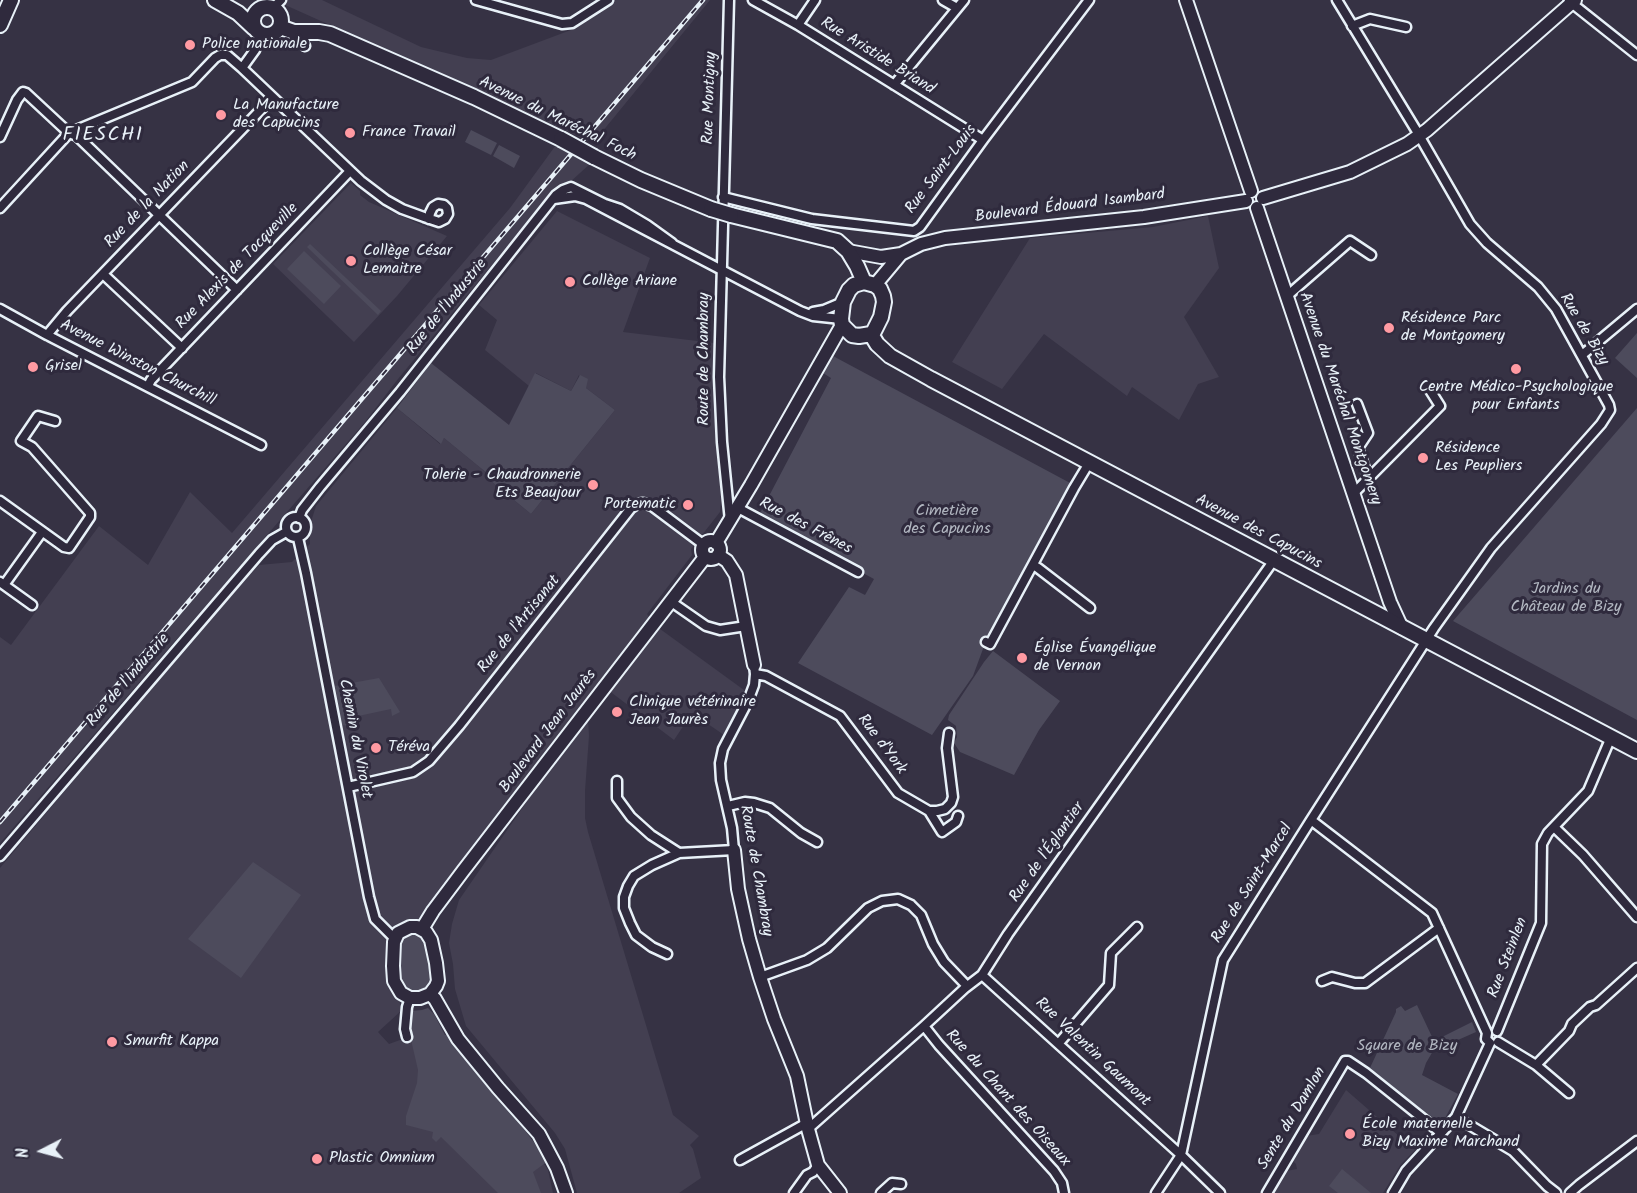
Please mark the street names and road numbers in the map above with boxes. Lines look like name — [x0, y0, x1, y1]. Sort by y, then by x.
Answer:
street label: Rue Aristide Briand — [816, 14, 938, 100]
street label: Rue Montigny — [700, 51, 722, 145]
street label: Avenue du Maréchal Foch — [475, 73, 639, 167]
street label: Rue Saint-Louis — [902, 122, 982, 218]
street label: Rue de la Nation — [101, 157, 195, 253]
street label: Boulevard Édouard Isambard — [974, 186, 1166, 228]
street label: Rue Alexis de Tocqueville — [173, 200, 303, 334]
street label: Rue de l'Industrie — [404, 256, 492, 358]
street label: Avenue du Maréchal Montgomery — [1293, 290, 1385, 508]
street label: Rue de Bizy — [1554, 290, 1612, 370]
street label: Route de Chambray — [695, 293, 715, 425]
street label: Avenue Winston Churchill — [56, 316, 218, 412]
street label: Avenue des Capucins — [1191, 492, 1325, 574]
street label: Rue des Frênes — [755, 495, 855, 559]
street label: Rue de l'Artisanat — [475, 572, 565, 678]
street label: Rue de l'Industrie — [83, 631, 175, 731]
street label: Boulevard Jean Jaurès — [496, 667, 602, 797]
street label: Chemin du Virolet — [333, 678, 375, 800]
street label: Rue d'York — [852, 711, 910, 779]
street label: Rue de l'Églantier — [1006, 799, 1090, 907]
street label: Route de Chambray — [734, 804, 776, 938]
street label: Rue de Saint-Marcel — [1208, 820, 1298, 948]
street label: Rue Steinlen — [1485, 915, 1533, 1001]
street label: Rue Valentin Gaumont — [1030, 995, 1154, 1111]
street label: Rue du Chant des Oiseaux — [940, 1027, 1074, 1171]
street label: Sente du Damlon — [1255, 1064, 1331, 1174]

